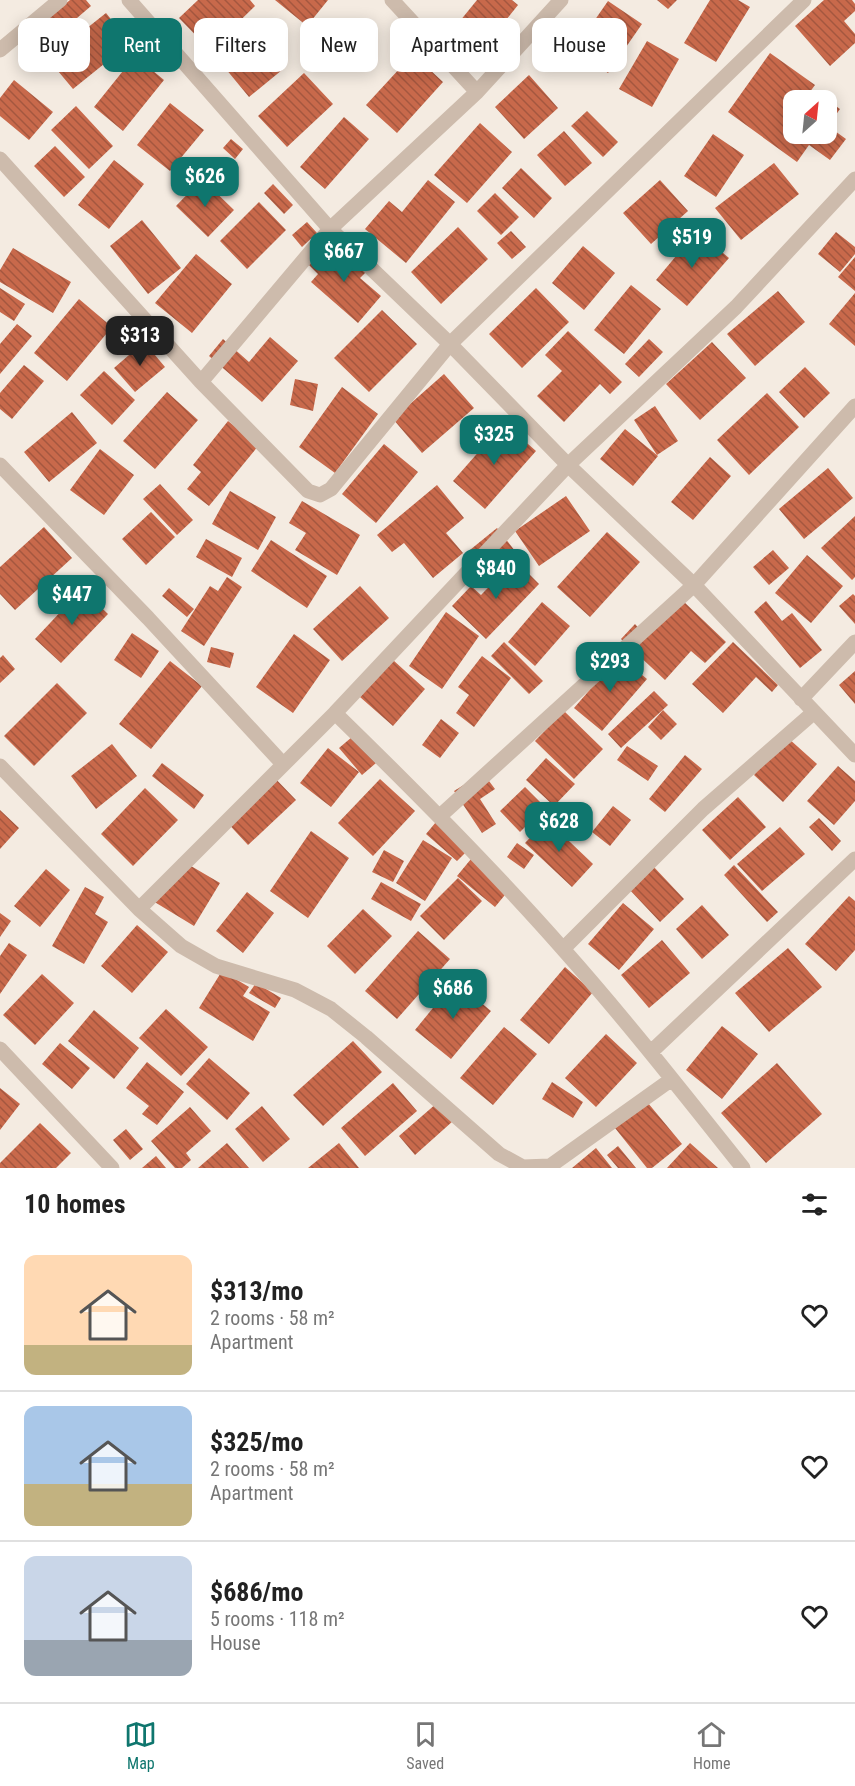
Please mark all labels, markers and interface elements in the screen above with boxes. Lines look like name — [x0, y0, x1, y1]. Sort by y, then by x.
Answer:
chip: Buy — [18, 18, 90, 72]
chip: Rent — [102, 18, 182, 72]
chip: Filters — [194, 18, 288, 72]
chip: New — [300, 18, 378, 72]
chip: Apartment — [390, 18, 520, 72]
chip: House — [532, 18, 627, 72]
north arrow — [783, 90, 837, 144]
map controls — [783, 90, 837, 144]
pin: $626 — [169, 157, 241, 208]
text: $626 — [185, 164, 225, 188]
pin: $519 — [656, 218, 728, 269]
text: $519 — [672, 225, 712, 249]
pin: $667 — [308, 232, 380, 283]
text: $667 — [324, 239, 364, 263]
pin: $313 — [104, 316, 176, 367]
text: $313 — [120, 323, 160, 347]
pin: $325 — [458, 415, 530, 466]
text: $325 — [474, 422, 514, 446]
pin: $840 — [460, 549, 532, 600]
text: $840 — [476, 556, 516, 580]
pin: $447 — [36, 575, 108, 626]
text: $447 — [52, 582, 92, 606]
pin: $293 — [574, 642, 646, 693]
text: $293 — [590, 649, 630, 673]
pin: $628 — [523, 802, 595, 853]
text: $628 — [539, 809, 579, 833]
pin: $686 — [417, 969, 489, 1020]
text: $686 — [433, 976, 473, 1000]
icon: filters — [798, 1188, 831, 1221]
text: 10 homes — [24, 1189, 126, 1219]
text: $313/mo — [210, 1276, 303, 1306]
icon: home — [72, 1279, 144, 1351]
icon: heart — [798, 1299, 831, 1332]
text: 2 rooms · 58 m² — [210, 1306, 335, 1330]
text: Apartment — [210, 1330, 294, 1354]
text: $325/mo — [210, 1427, 303, 1457]
icon: home — [72, 1430, 144, 1502]
icon: heart — [798, 1450, 831, 1483]
text: 2 rooms · 58 m² — [210, 1457, 335, 1481]
text: Apartment — [210, 1481, 294, 1505]
text: $686/mo — [210, 1577, 303, 1607]
icon: home — [72, 1580, 144, 1652]
icon: heart — [798, 1600, 831, 1633]
text: 5 rooms · 118 m² — [210, 1607, 345, 1631]
text: House — [210, 1631, 261, 1655]
tab: Map — [124, 1718, 157, 1773]
tab: Saved — [406, 1718, 444, 1773]
tab: Home — [693, 1718, 731, 1773]

